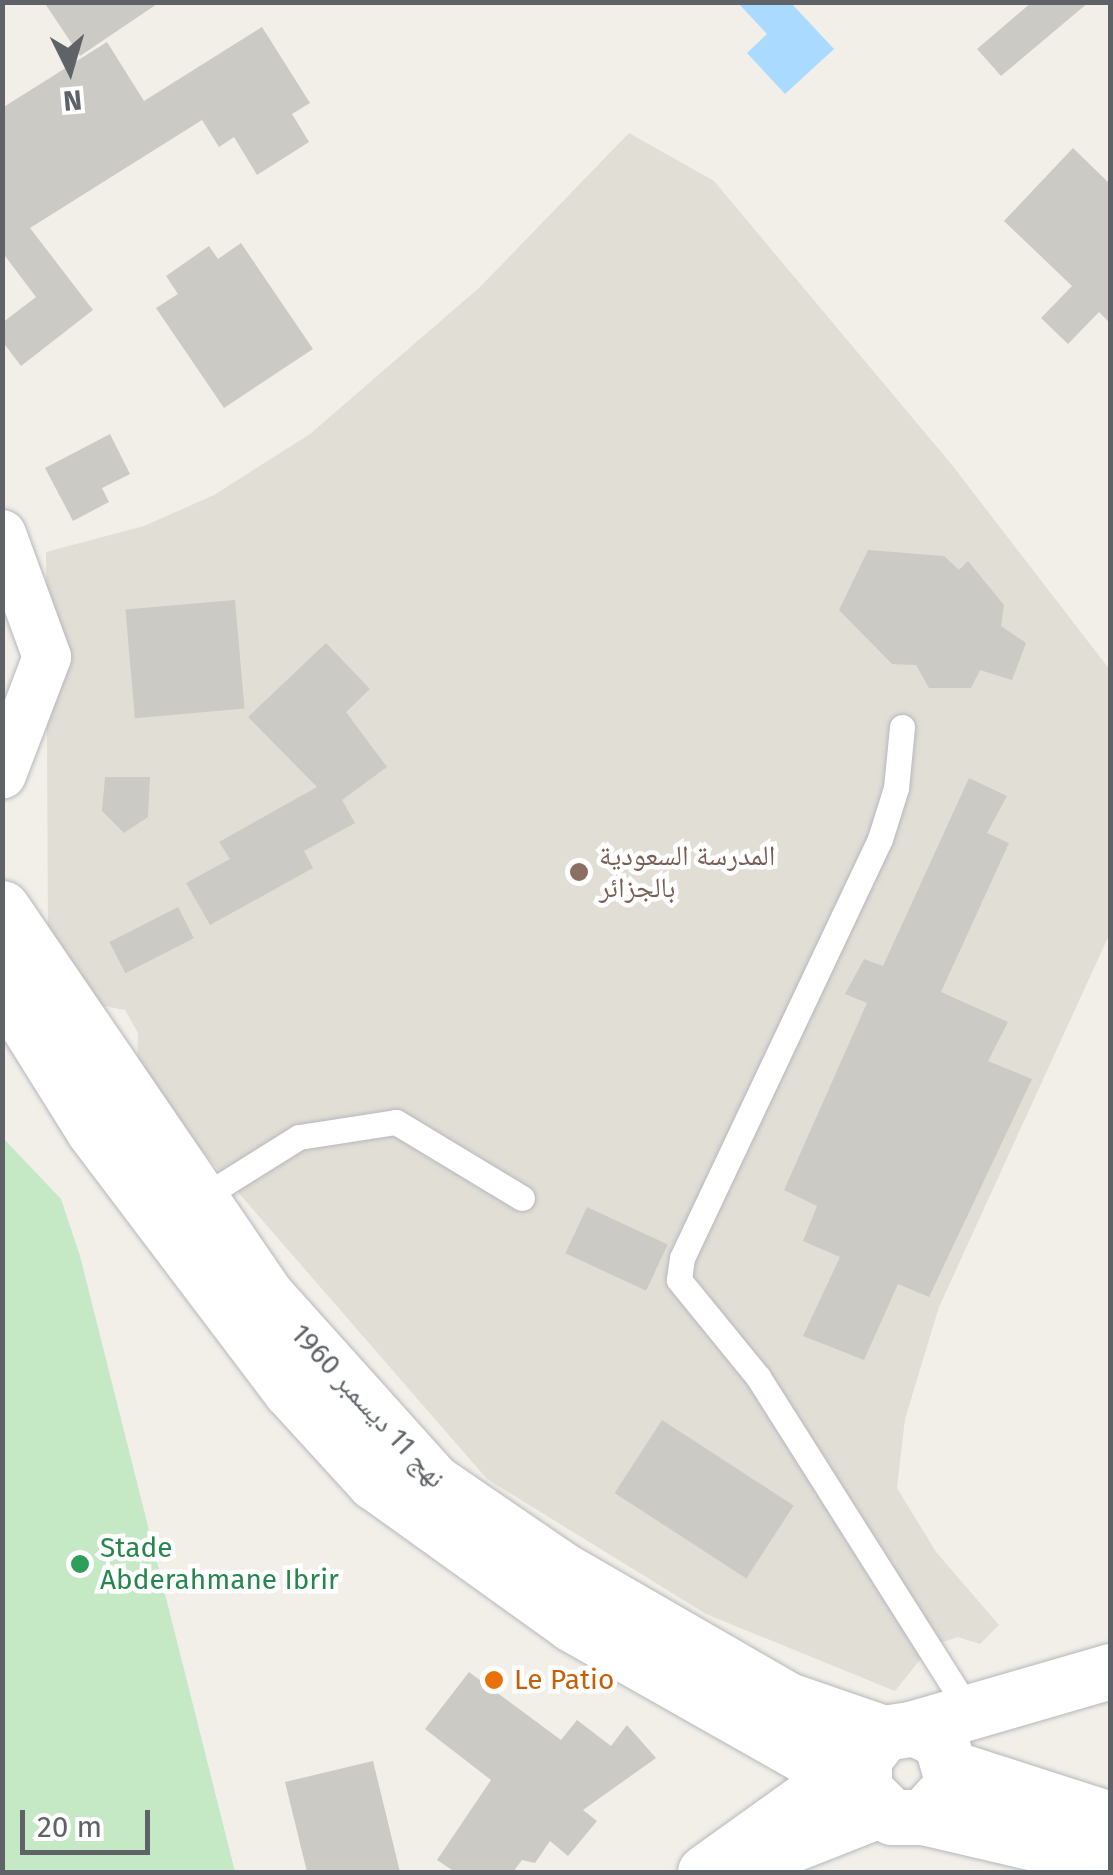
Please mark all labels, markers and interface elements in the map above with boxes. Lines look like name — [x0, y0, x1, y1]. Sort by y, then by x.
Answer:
north arrow — [20, 20, 120, 120]
text: N — [62, 83, 83, 118]
place label: المدرسة السعودية بالجزائر — [599, 839, 775, 905]
marker: المدرسة السعودية بالجزائر — [568, 861, 590, 883]
street label: نهج 11 ديسمبر 1960 — [284, 1317, 452, 1495]
place label: Stade Abderahmane Ibrir — [100, 1531, 339, 1597]
marker: Stade Abderahmane Ibrir — [69, 1553, 91, 1575]
place label: Le Patio — [514, 1663, 614, 1697]
marker: Le Patio — [483, 1669, 505, 1691]
scale bar — [25, 1790, 155, 1852]
text: 20 m — [37, 1809, 102, 1845]

